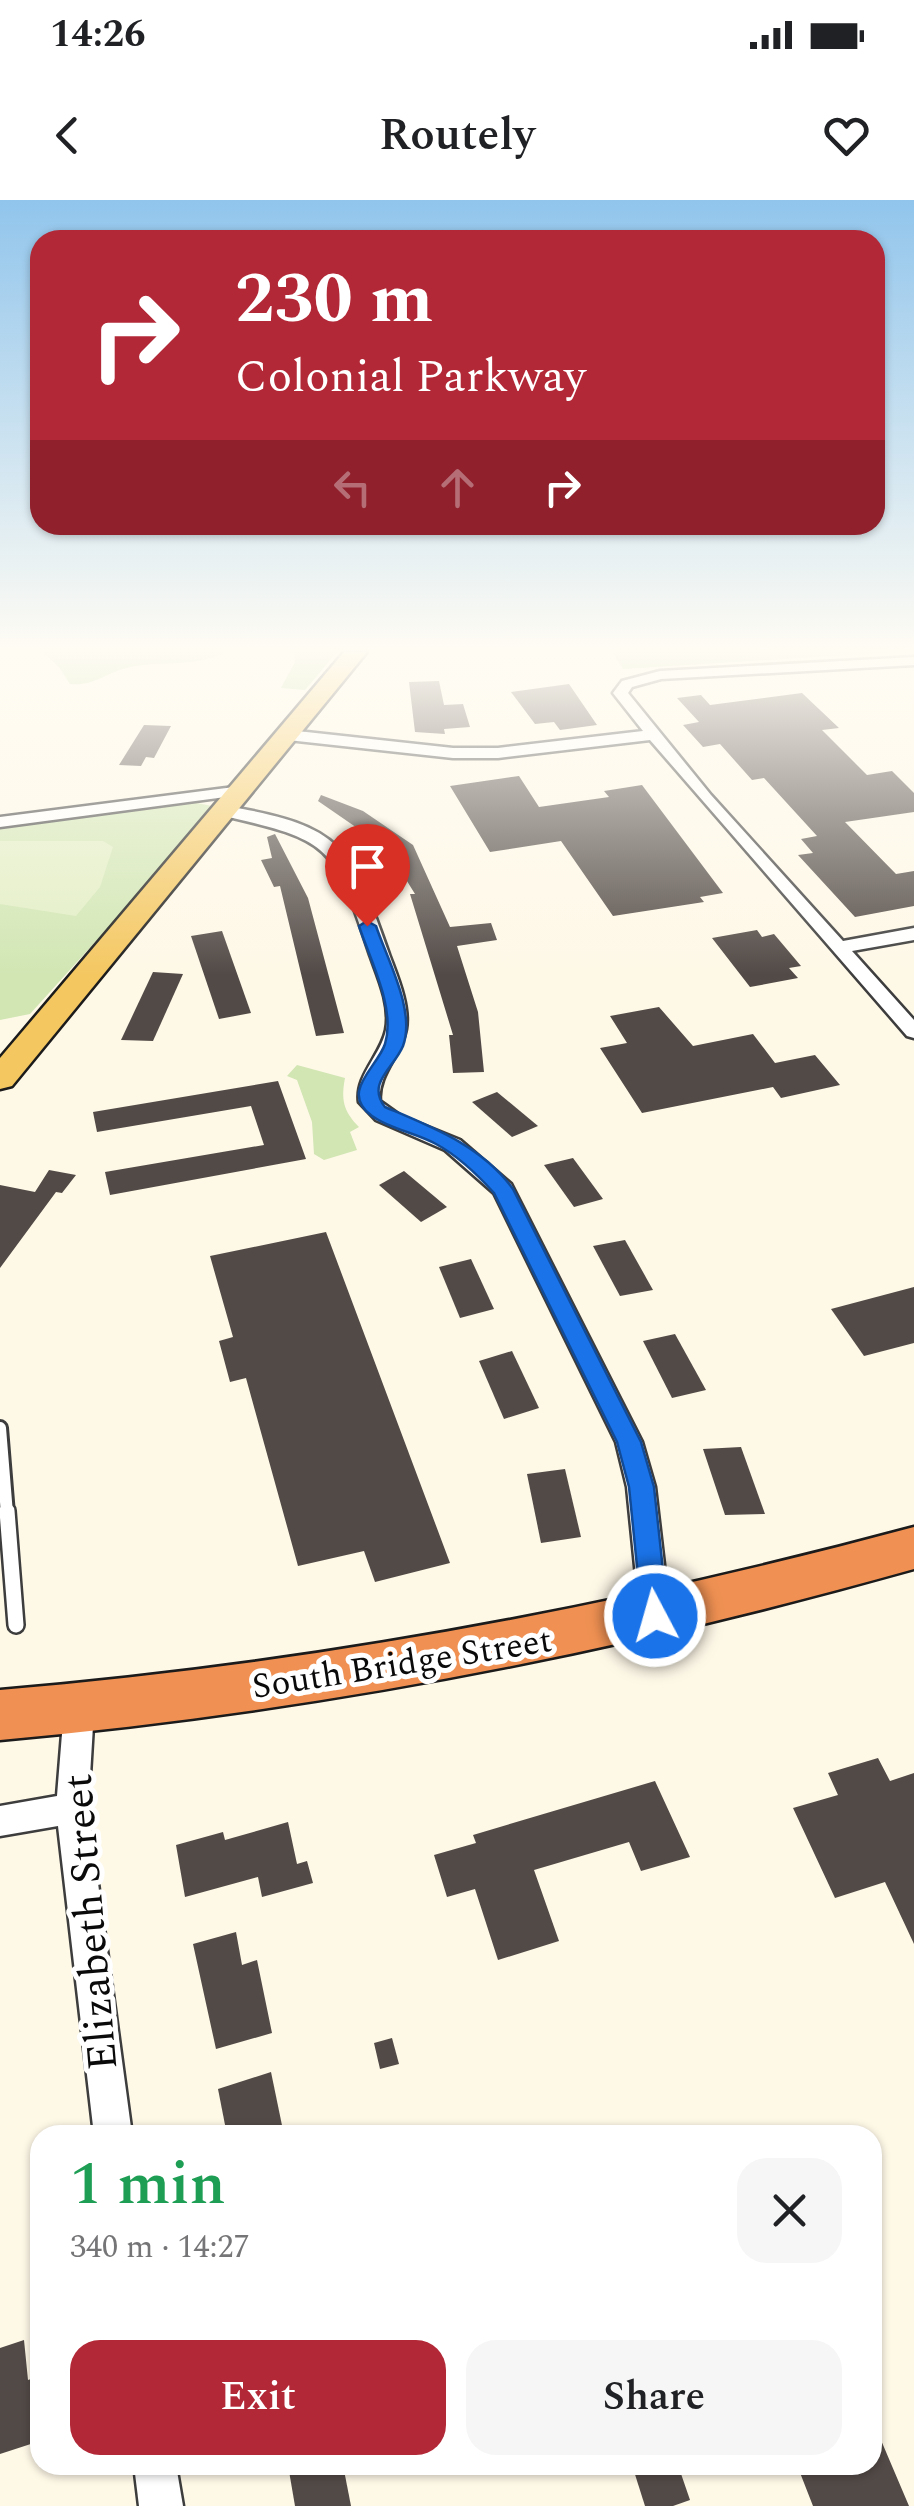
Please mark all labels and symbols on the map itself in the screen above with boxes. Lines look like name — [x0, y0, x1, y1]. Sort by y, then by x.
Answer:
pin — [325, 824, 410, 927]
position arrow — [603, 1564, 707, 1668]
street label: South Bridge Street — [248, 1614, 556, 1714]
street label: Elizabeth Street — [47, 1771, 135, 2073]

